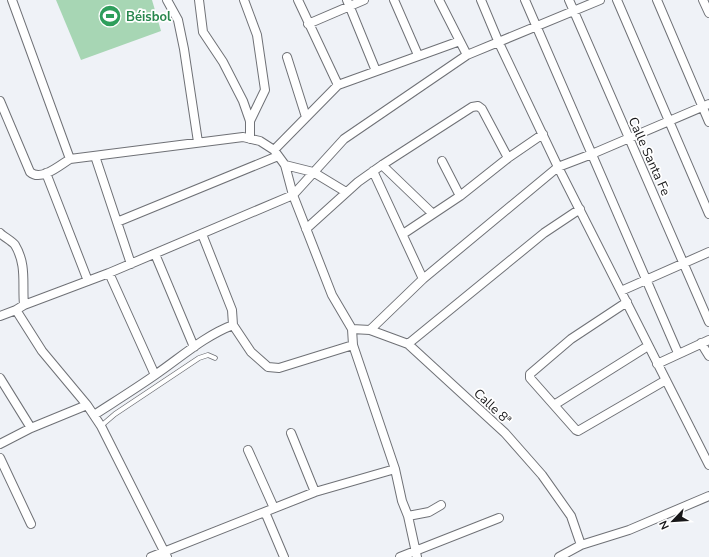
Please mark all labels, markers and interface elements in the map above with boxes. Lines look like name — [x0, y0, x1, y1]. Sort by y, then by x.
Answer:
sports icon: Béisbol — [97, 3, 123, 29]
place label: Béisbol — [126, 8, 172, 26]
street label: Calle Santa Fe — [624, 114, 674, 199]
street label: Calle 8ª — [470, 385, 515, 429]
north arrow — [653, 501, 693, 541]
text: N — [656, 518, 673, 532]

